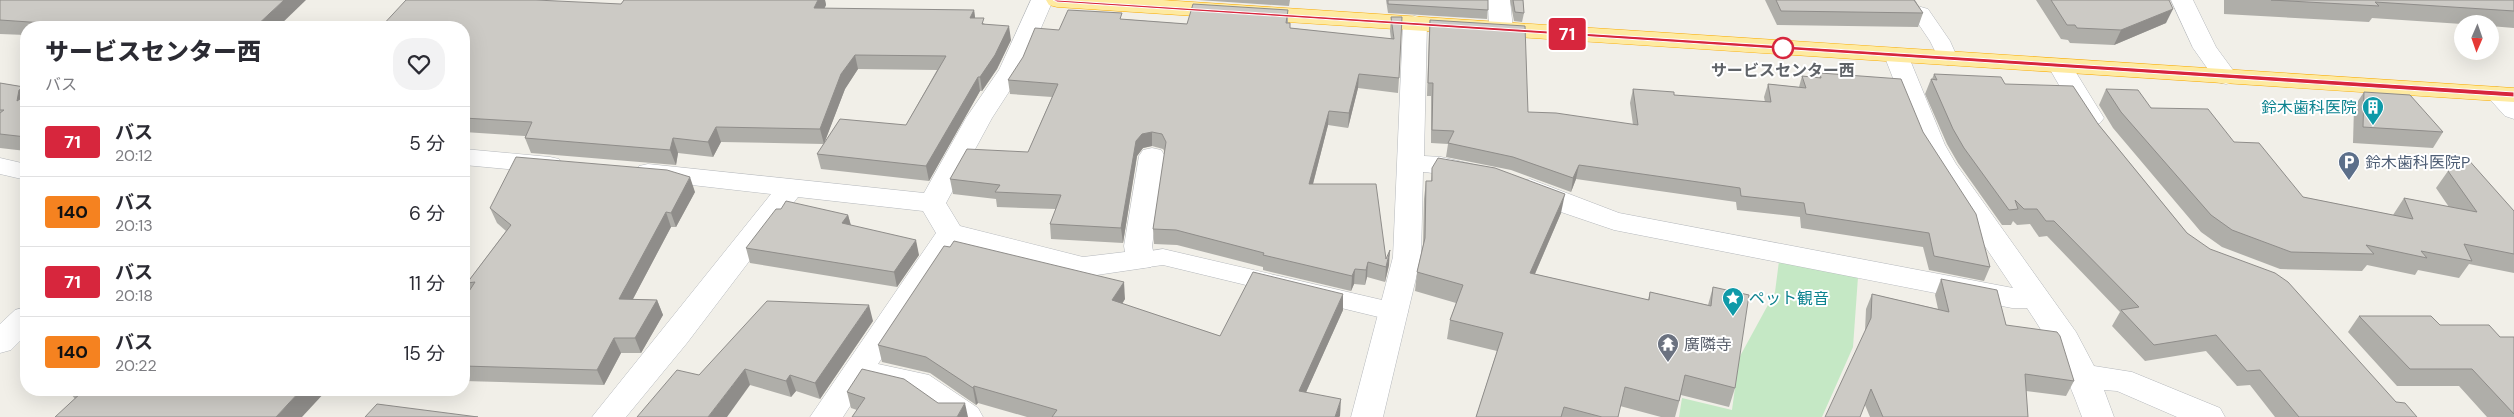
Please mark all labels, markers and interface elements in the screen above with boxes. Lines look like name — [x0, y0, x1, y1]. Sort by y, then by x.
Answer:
north arrow — [2454, 15, 2499, 60]
map controls — [2454, 15, 2499, 60]
line badge: 71 — [1544, 18, 1590, 50]
text: 71 — [1559, 22, 1575, 46]
text: サービスセンター西 — [45, 36, 261, 67]
marker: サービスセンター西 — [1772, 37, 1794, 59]
button: heart — [393, 38, 445, 90]
place label: サービスセンター西 — [1711, 60, 1855, 81]
text: バス — [45, 74, 77, 95]
building icon: 鈴木歯科医院 — [2361, 95, 2385, 126]
place label: 鈴木歯科医院 — [2261, 97, 2357, 118]
text: バス — [115, 120, 153, 145]
text: 71 — [64, 130, 81, 154]
text: 5 分 — [409, 131, 445, 156]
text: 20:12 — [115, 145, 152, 166]
parking icon: 鈴木歯科医院P — [2337, 150, 2361, 181]
place label: 鈴木歯科医院P — [2365, 152, 2470, 173]
text: バス — [115, 190, 153, 215]
text: 140 — [57, 200, 88, 224]
text: 6 分 — [409, 201, 445, 226]
text: 20:13 — [115, 215, 153, 236]
text: バス — [115, 260, 153, 285]
text: 71 — [64, 270, 81, 294]
text: 11 分 — [409, 271, 445, 296]
text: 20:18 — [115, 285, 153, 306]
place icon: ペット観音 — [1721, 286, 1745, 317]
place label: ペット観音 — [1749, 288, 1829, 309]
text: バス — [115, 330, 153, 355]
temple icon: 廣隣寺 — [1656, 332, 1680, 363]
place label: 廣隣寺 — [1684, 334, 1732, 355]
text: 140 — [57, 340, 88, 364]
text: 15 分 — [403, 341, 445, 366]
text: 20:22 — [115, 355, 157, 376]

